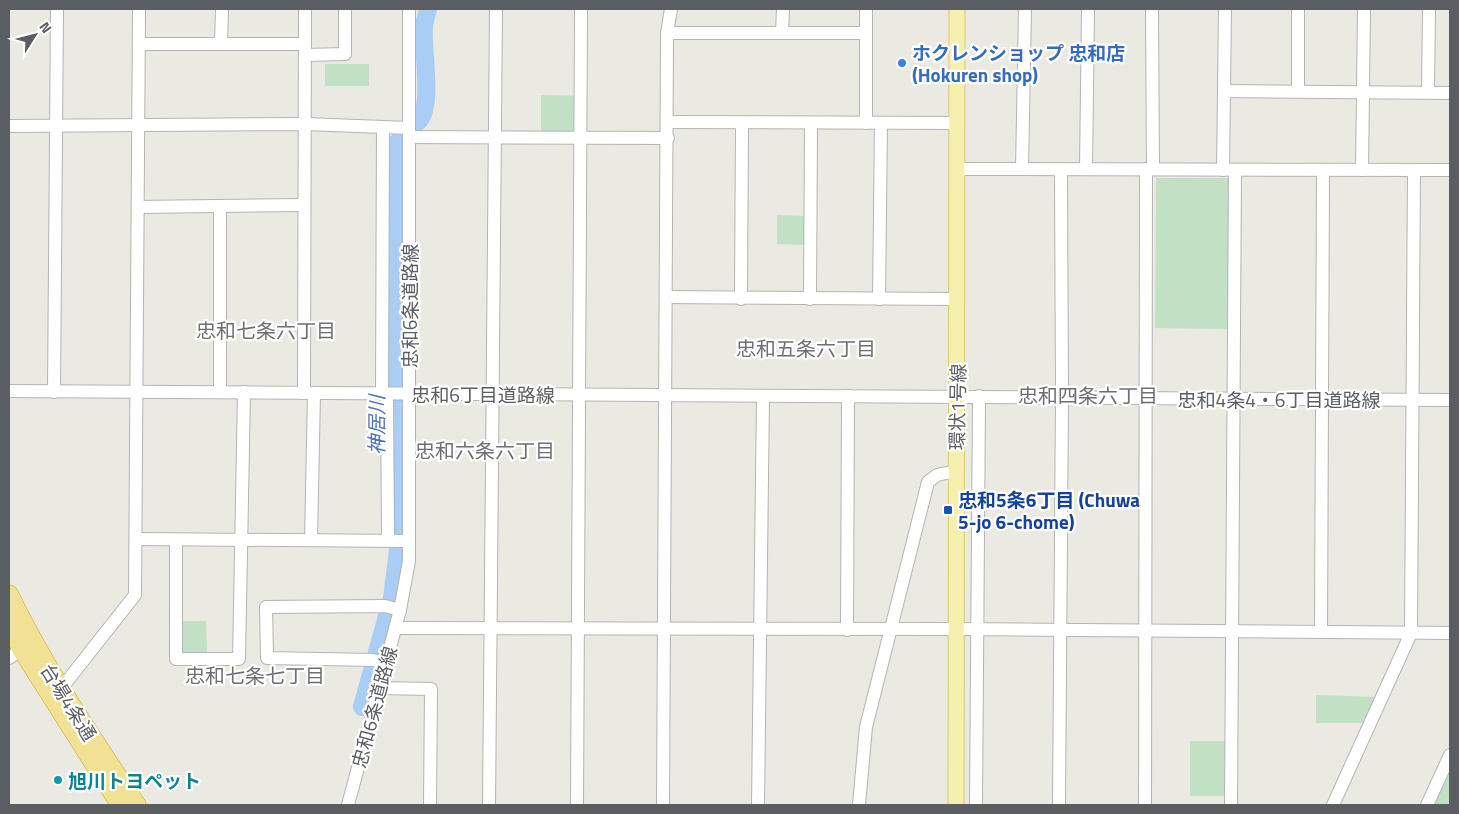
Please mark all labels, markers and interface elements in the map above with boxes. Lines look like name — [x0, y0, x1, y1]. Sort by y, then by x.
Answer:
north arrow — [10, 10, 60, 60]
text: N — [35, 17, 57, 37]
place label: ホクレンショップ 忠和店 (Hokuren shop) — [912, 38, 1125, 89]
marker: ホクレンショップ 忠和店 (Hokuren shop) — [896, 57, 908, 69]
street label: 忠和6条道路線 — [395, 244, 424, 368]
district label: 忠和七条六丁目 — [196, 315, 336, 346]
district label: 忠和五条六丁目 — [736, 333, 876, 364]
street label: 環状1号線 — [942, 363, 972, 451]
street label: 忠和6丁目道路線 — [411, 380, 555, 409]
district label: 忠和四条六丁目 — [1018, 380, 1158, 411]
street label: 忠和4条4・6丁目道路線 — [1178, 385, 1380, 414]
water label: 神居川 — [361, 393, 392, 455]
district label: 忠和六条六丁目 — [415, 435, 555, 466]
place label: 忠和5条6丁目 (Chuwa 5-jo 6-chome) — [958, 485, 1140, 536]
marker: 忠和5条6丁目 (Chuwa 5-jo 6-chome) — [942, 504, 954, 516]
street label: 忠和6条道路線 — [344, 643, 404, 771]
street label: 台場4条通 — [34, 658, 104, 746]
district label: 忠和七条七丁目 — [185, 660, 325, 691]
place label: 旭川トヨペット — [68, 766, 201, 795]
marker: 旭川トヨペット — [52, 774, 64, 786]

